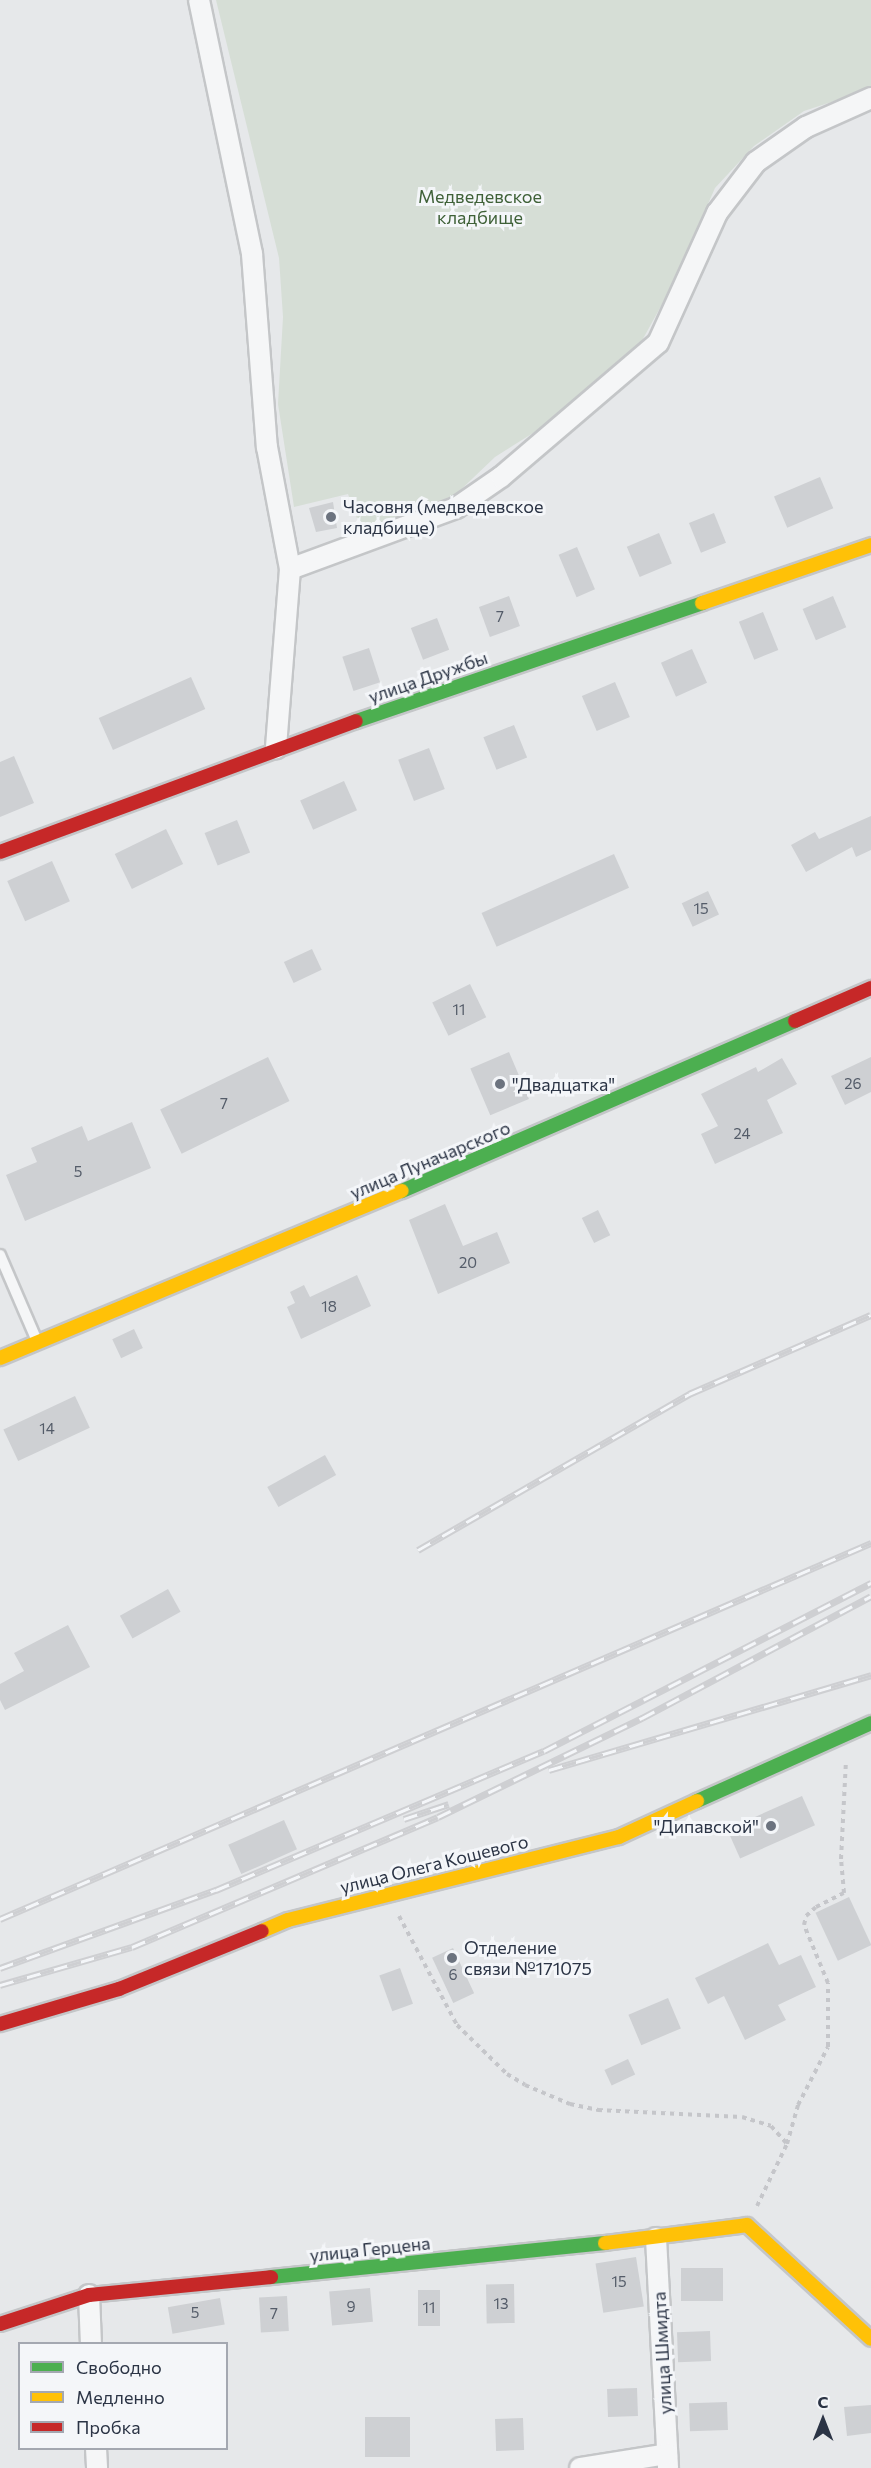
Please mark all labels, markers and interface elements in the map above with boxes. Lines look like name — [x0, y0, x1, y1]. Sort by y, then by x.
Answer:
park label: Медведевское кладбище — [418, 186, 542, 228]
place label: Часовня (медведевское кладбище) — [343, 496, 544, 538]
marker: Часовня (медведевское кладбище) — [324, 510, 338, 524]
house number: 7 — [496, 608, 504, 626]
street label: улица Дружбы — [366, 647, 490, 707]
house number: 15 — [693, 900, 709, 918]
house number: 11 — [453, 1001, 465, 1019]
place label: "Двадцатка" — [512, 1073, 615, 1095]
house number: 26 — [844, 1075, 862, 1093]
marker: "Двадцатка" — [493, 1077, 507, 1091]
house number: 7 — [220, 1095, 228, 1113]
street label: улица Луначарского — [347, 1116, 513, 1204]
house number: 24 — [733, 1125, 751, 1143]
house number: 5 — [74, 1163, 82, 1181]
house number: 20 — [459, 1254, 477, 1272]
house number: 18 — [321, 1298, 337, 1316]
house number: 14 — [39, 1420, 55, 1438]
place label: "Дипавской" — [654, 1815, 759, 1837]
marker: "Дипавской" — [764, 1819, 778, 1833]
street label: улица Олега Кошевого — [338, 1830, 530, 1898]
place label: Отделение связи №171075 — [464, 1937, 592, 1980]
marker: Отделение связи №171075 — [445, 1951, 459, 1965]
house number: 6 — [448, 1966, 458, 1984]
street label: улица Герцена — [309, 2232, 431, 2266]
house number: 15 — [611, 2273, 627, 2291]
street label: улица Шмидта — [648, 2291, 676, 2415]
house number: 13 — [494, 2295, 508, 2313]
house number: 9 — [346, 2298, 356, 2316]
house number: 11 — [423, 2299, 435, 2317]
house number: 5 — [191, 2304, 199, 2322]
house number: 7 — [270, 2305, 278, 2323]
legend — [18, 2342, 228, 2450]
text: Свободно — [76, 2356, 162, 2378]
text: Медленно — [76, 2386, 165, 2408]
north arrow — [793, 2390, 853, 2450]
text: С — [818, 2392, 828, 2411]
text: Пробка — [76, 2416, 141, 2438]

